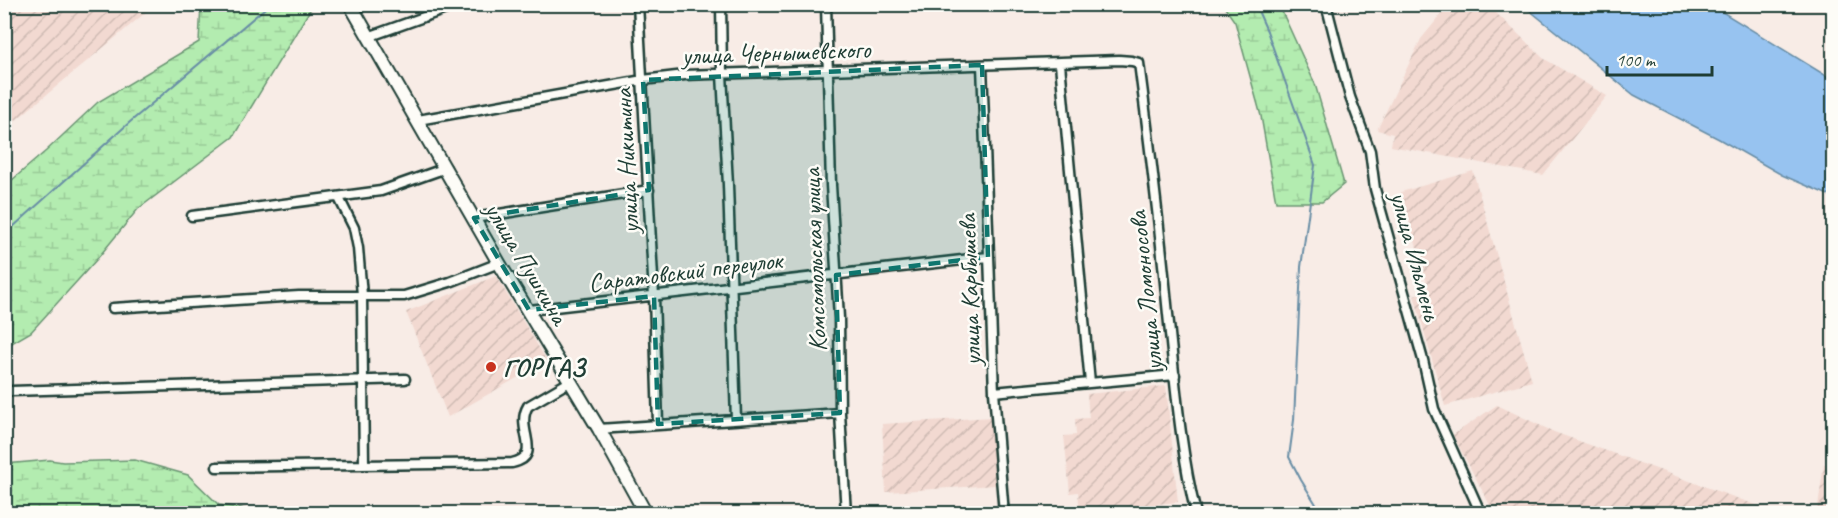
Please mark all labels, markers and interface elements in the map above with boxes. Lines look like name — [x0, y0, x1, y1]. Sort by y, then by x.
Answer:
street label: улица Чернышевского — [679, 33, 873, 72]
scale bar — [1607, 39, 1712, 77]
text: 100 m — [1616, 49, 1657, 71]
street label: улица Никитина — [606, 86, 647, 237]
street label: Комсомольская улица — [795, 166, 834, 352]
street label: улица Ильмень — [1382, 186, 1449, 326]
street label: улица Пушкина — [476, 194, 577, 333]
street label: улица Ломоносова — [1121, 208, 1171, 374]
street label: улица Карбышева — [950, 212, 989, 369]
street label: Саратовский переулок — [586, 243, 786, 300]
place label: ГОРГАЗ — [503, 351, 588, 384]
marker: ГОРГАЗ — [484, 360, 498, 374]

